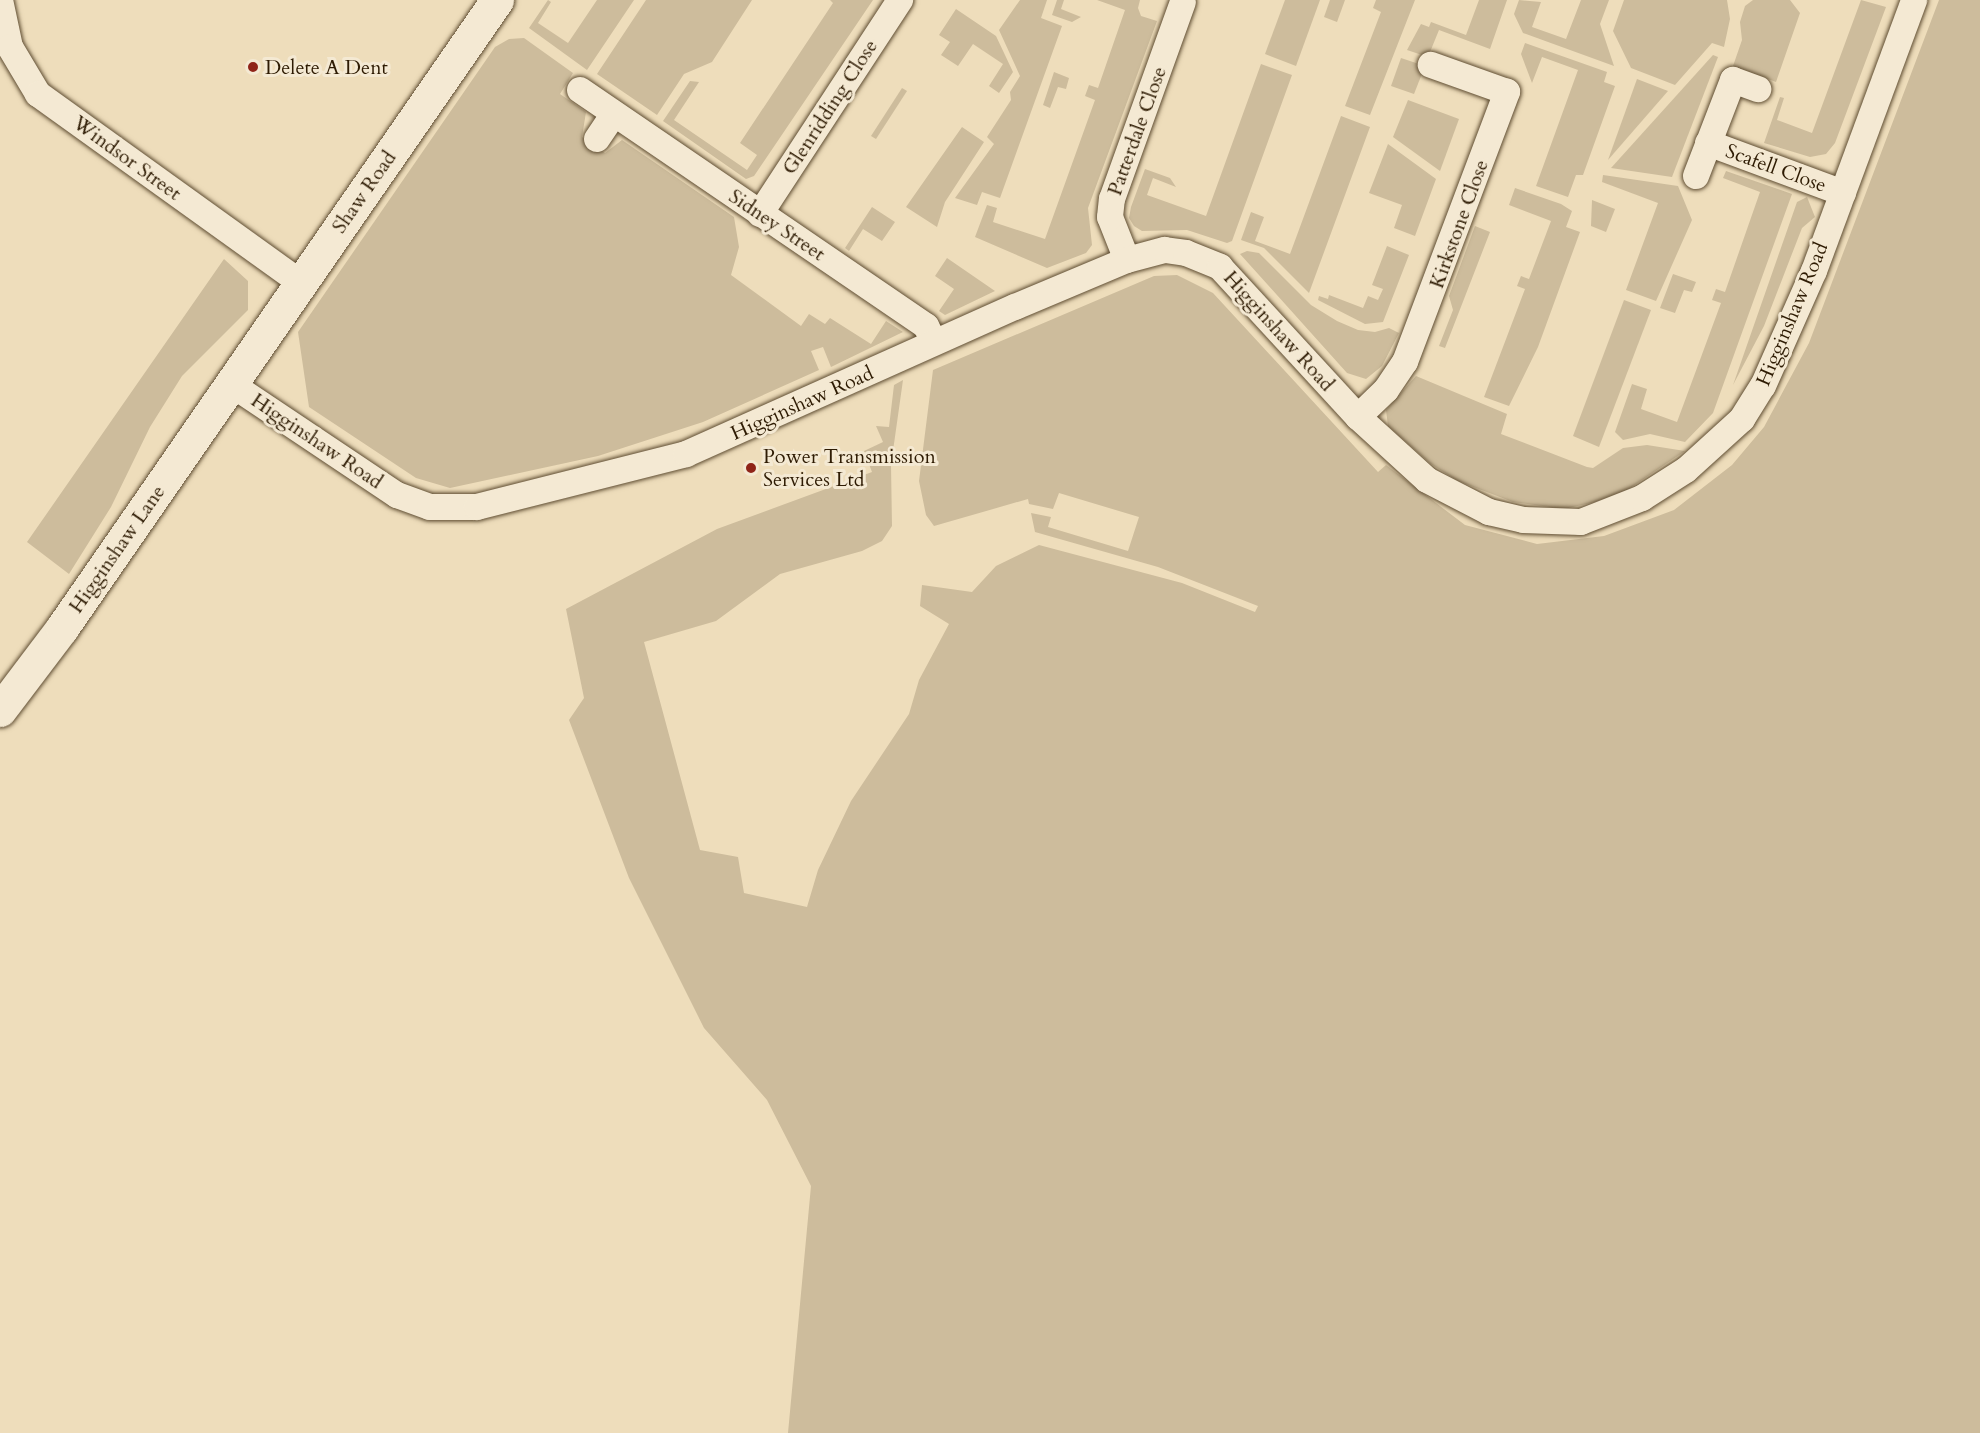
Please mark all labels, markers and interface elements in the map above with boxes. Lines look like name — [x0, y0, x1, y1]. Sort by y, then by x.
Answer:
street label: Glenridding Close — [777, 35, 883, 179]
place label: Delete A Dent — [265, 55, 388, 79]
marker: Delete A Dent — [246, 60, 260, 74]
street label: Patterdale Close — [1103, 63, 1171, 199]
street label: Windsor Street — [68, 111, 186, 205]
street label: Scafell Close — [1722, 139, 1830, 197]
street label: Shaw Road — [327, 146, 401, 238]
street label: Kirkstone Close — [1425, 156, 1493, 292]
street label: Sidney Street — [724, 184, 830, 266]
street label: Higginshaw Road — [1751, 239, 1833, 389]
street label: Higginshaw Road — [1219, 266, 1339, 396]
street label: Higginshaw Road — [727, 361, 877, 445]
street label: Higginshaw Road — [247, 388, 387, 494]
place label: Power Transmission Services Ltd — [763, 444, 936, 491]
marker: Power Transmission Services Ltd — [744, 461, 758, 475]
street label: Higginshaw Lane — [64, 480, 170, 618]

